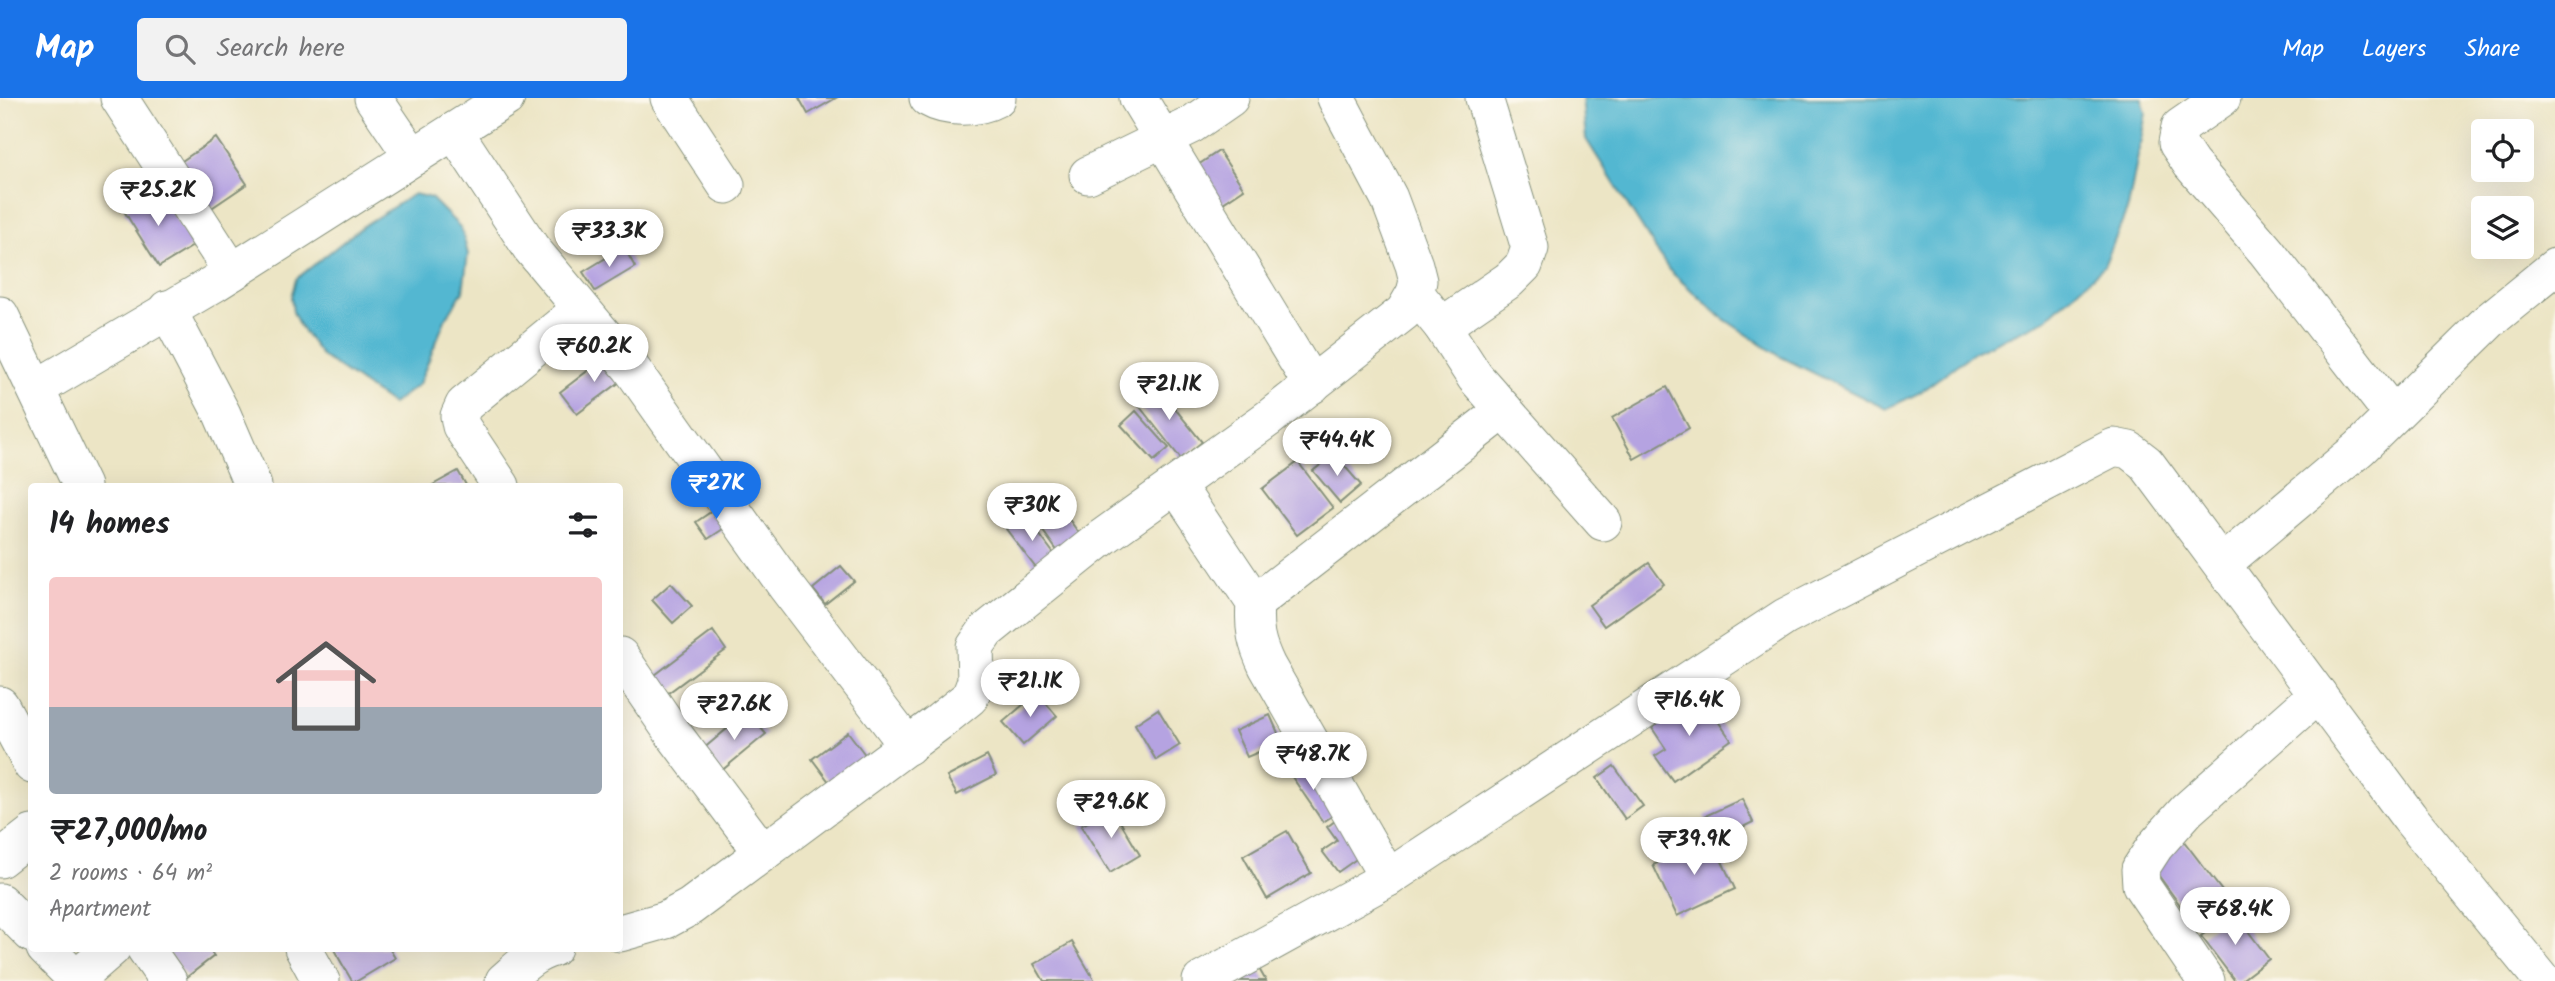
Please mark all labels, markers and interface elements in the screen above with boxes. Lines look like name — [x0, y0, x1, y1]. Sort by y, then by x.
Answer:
search box — [137, 18, 627, 81]
text: Map — [35, 23, 95, 76]
text: Search here — [217, 28, 345, 70]
icon: search — [161, 30, 199, 68]
text: Map — [2282, 30, 2324, 69]
text: Layers — [2362, 30, 2426, 69]
text: Share — [2464, 30, 2520, 69]
map controls — [2471, 119, 2534, 259]
button: locate — [2471, 119, 2534, 182]
pin: ₹25.2K — [101, 169, 215, 228]
text: ₹25.2K — [119, 173, 197, 209]
button: layers — [2471, 196, 2534, 259]
pin: ₹33.3K — [552, 209, 666, 269]
text: ₹33.3K — [570, 214, 648, 250]
pin: ₹60.2K — [537, 324, 651, 384]
text: ₹60.2K — [556, 329, 632, 365]
pin: ₹21.1K — [1112, 362, 1226, 422]
text: ₹21.1K — [1136, 367, 1202, 403]
pin: ₹44.4K — [1280, 418, 1394, 478]
text: ₹44.4K — [1299, 423, 1375, 459]
pin: ₹27K — [675, 462, 757, 521]
text: ₹27K — [687, 466, 745, 502]
pin: ₹30K — [991, 484, 1073, 543]
text: ₹30K — [1003, 488, 1061, 524]
text: 14 homes — [49, 501, 170, 549]
icon: filters — [564, 506, 602, 544]
icon: home — [263, 623, 389, 749]
pin: ₹21.1K — [973, 660, 1087, 719]
text: ₹21.1K — [997, 664, 1063, 700]
pin: ₹16.4K — [1632, 678, 1746, 738]
pin: ₹27.6K — [677, 682, 791, 742]
text: ₹16.4K — [1653, 683, 1725, 719]
text: ₹27.6K — [696, 687, 772, 723]
pin: ₹48.7K — [1256, 732, 1370, 792]
text: ₹48.7K — [1275, 737, 1351, 773]
pin: ₹29.6K — [1054, 780, 1168, 840]
text: ₹29.6K — [1073, 785, 1149, 821]
text: ₹27,000/mo — [49, 808, 208, 856]
pin: ₹39.9K — [1637, 818, 1751, 877]
text: ₹39.9K — [1656, 822, 1732, 858]
text: 2 rooms · 64 m² — [49, 856, 212, 892]
pin: ₹68.4K — [2178, 888, 2292, 947]
text: Apartment — [49, 892, 151, 928]
text: ₹68.4K — [2196, 892, 2274, 928]

